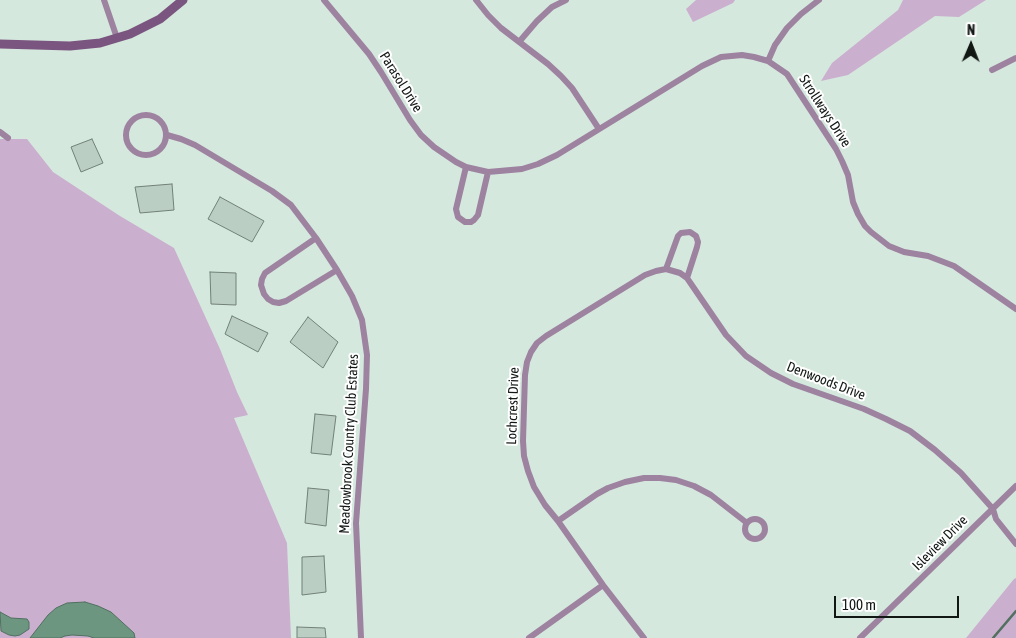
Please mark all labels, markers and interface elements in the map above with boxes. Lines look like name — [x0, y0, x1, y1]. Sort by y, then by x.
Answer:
north arrow — [946, 20, 996, 70]
text: N — [967, 22, 976, 38]
street label: Parasol Drive — [376, 49, 426, 115]
street label: Strollways Drive — [796, 72, 854, 150]
street label: Meadowbrook Country Club Estates — [336, 354, 362, 534]
street label: Denwoods Drive — [784, 358, 868, 404]
street label: Lochcrest Drive — [503, 367, 523, 445]
street label: Isleview Drive — [909, 512, 971, 574]
scale bar — [836, 586, 961, 618]
text: 100 m — [842, 596, 876, 613]

